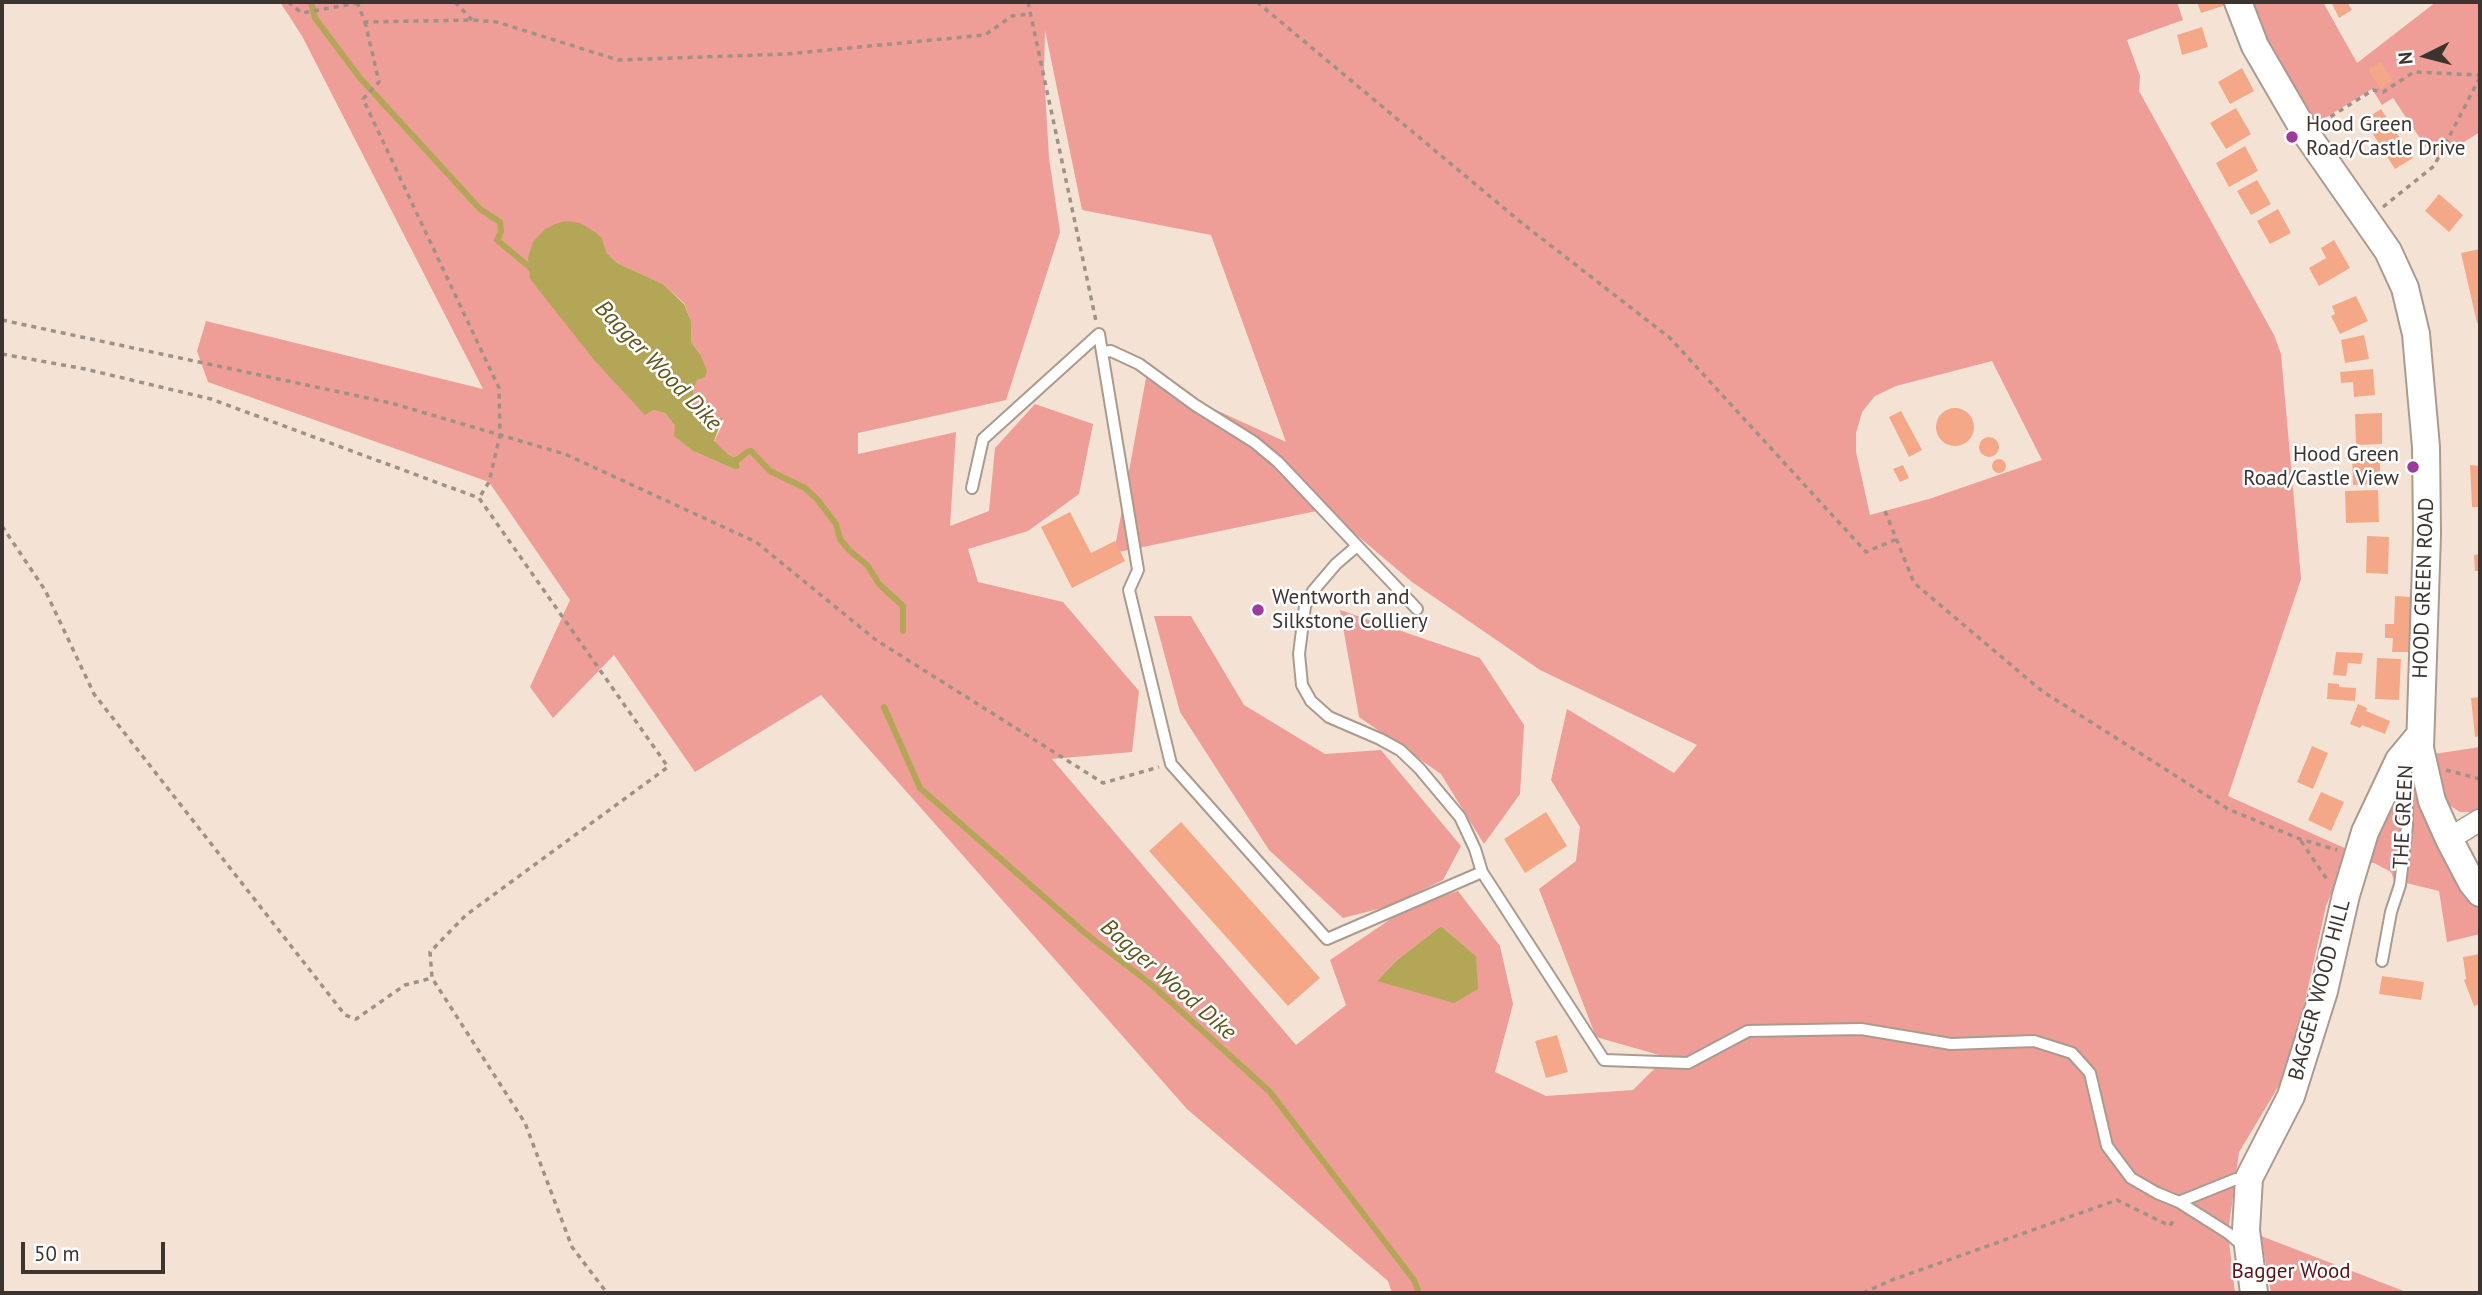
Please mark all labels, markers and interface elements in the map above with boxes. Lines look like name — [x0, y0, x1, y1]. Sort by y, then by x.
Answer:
north arrow — [2391, 21, 2461, 91]
text: N — [2393, 51, 2418, 66]
place label: Hood Green Road/Castle Drive — [2306, 112, 2465, 162]
marker: Hood Green Road/Castle Drive — [2284, 129, 2300, 145]
water label: Bagger Wood Dike — [589, 295, 727, 437]
place label: Hood Green Road/Castle View — [2243, 442, 2399, 492]
marker: Hood Green Road/Castle View — [2405, 459, 2421, 475]
street label: HOOD GREEN ROAD — [2408, 497, 2440, 679]
place label: Wentworth and Silkstone Colliery — [1272, 585, 1428, 635]
marker: Wentworth and Silkstone Colliery — [1250, 602, 1266, 618]
street label: THE GREEN — [2389, 764, 2419, 870]
street label: BAGGER WOOD HILL — [2284, 897, 2356, 1083]
water label: Bagger Wood Dike — [1095, 914, 1241, 1046]
scale bar — [24, 1228, 168, 1272]
text: 50 m — [34, 1240, 80, 1267]
park label: Bagger Wood — [2232, 1259, 2350, 1285]

